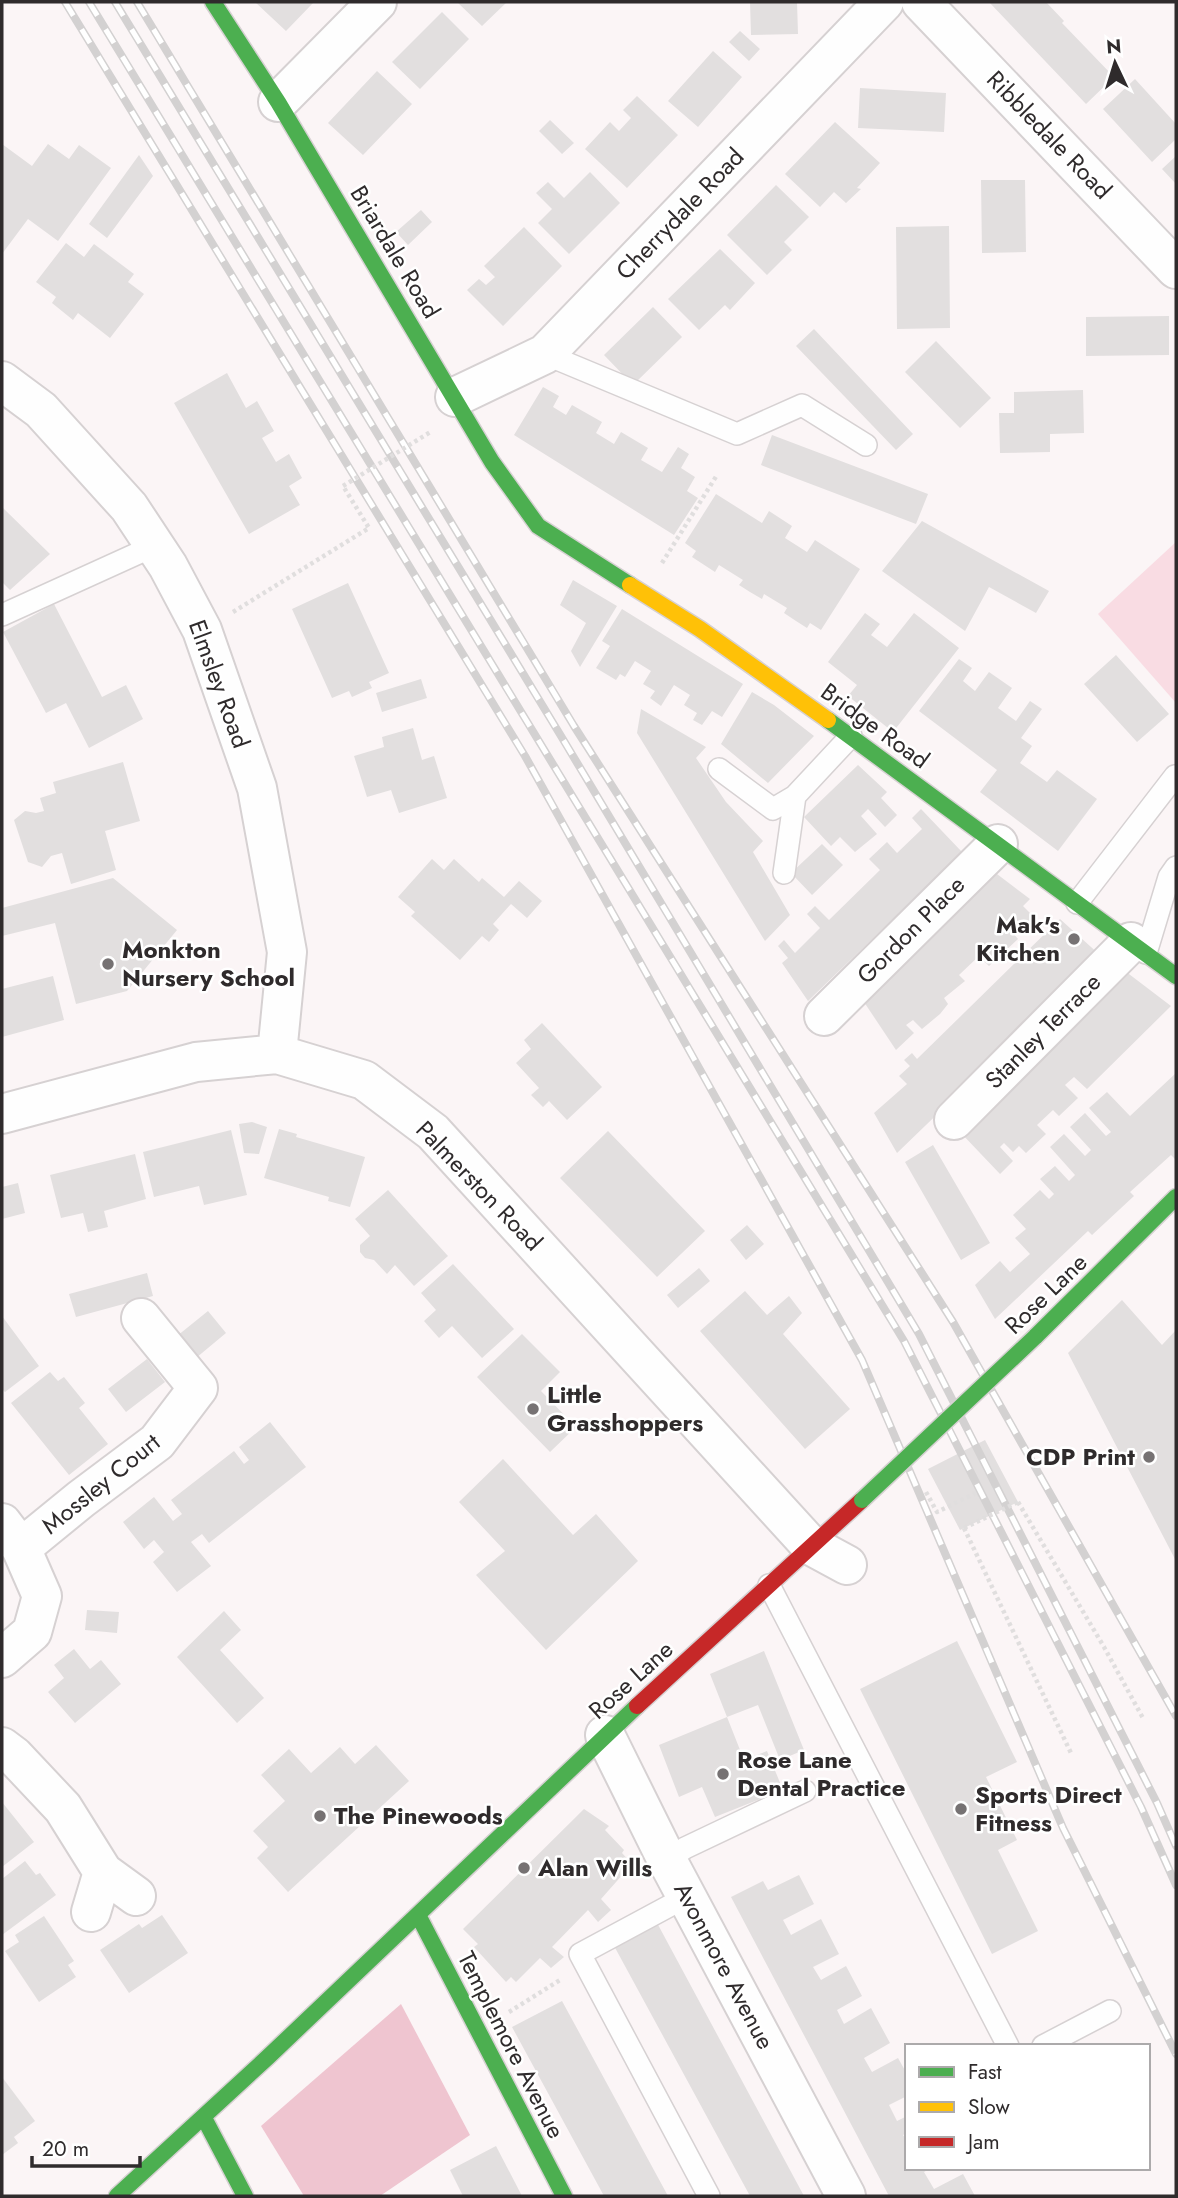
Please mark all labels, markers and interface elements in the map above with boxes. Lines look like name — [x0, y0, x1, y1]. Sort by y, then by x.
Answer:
north arrow — [1080, 28, 1150, 98]
text: N — [1105, 33, 1122, 61]
street label: Ribbledale Road — [979, 62, 1120, 207]
street label: Cherrydale Road — [608, 140, 752, 287]
street label: Briardale Road — [342, 179, 449, 325]
street label: Elmsley Road — [180, 615, 259, 753]
street label: Bridge Road — [814, 674, 937, 777]
street label: Gordon Place — [849, 868, 973, 992]
place label: Mak's Kitchen — [976, 907, 1060, 970]
marker: Mak's Kitchen — [1066, 931, 1082, 947]
place label: Monkton Nursery School — [122, 932, 295, 995]
marker: Monkton Nursery School — [100, 956, 116, 972]
street label: Stanley Terrace — [977, 965, 1109, 1097]
street label: Palmerston Road — [408, 1113, 551, 1259]
street label: Rose Lane — [996, 1245, 1095, 1342]
place label: Little Grasshoppers — [547, 1377, 703, 1440]
marker: Little Grasshoppers — [525, 1401, 541, 1417]
street label: Mossley Court — [34, 1425, 168, 1542]
place label: CDP Print — [1026, 1439, 1135, 1474]
marker: CDP Print — [1141, 1449, 1157, 1465]
street label: Rose Lane — [581, 1632, 681, 1727]
place label: Rose Lane Dental Practice — [737, 1742, 905, 1805]
marker: Rose Lane Dental Practice — [715, 1766, 731, 1782]
place label: Sports Direct Fitness — [975, 1777, 1122, 1840]
place label: The Pinewoods — [334, 1798, 503, 1833]
marker: Sports Direct Fitness — [953, 1801, 969, 1817]
marker: The Pinewoods — [312, 1808, 328, 1824]
place label: Alan Wills — [537, 1850, 652, 1885]
marker: Alan Wills — [516, 1860, 532, 1876]
street label: Avonmore Avenue — [666, 1876, 783, 2055]
street label: Templemore Avenue — [449, 1945, 574, 2144]
legend — [905, 2044, 1150, 2170]
text: Fast — [968, 2057, 1001, 2087]
text: Slow — [968, 2092, 1010, 2122]
scale bar — [32, 2124, 140, 2168]
text: Jam — [965, 2127, 1000, 2157]
text: 20 m — [42, 2134, 89, 2164]

